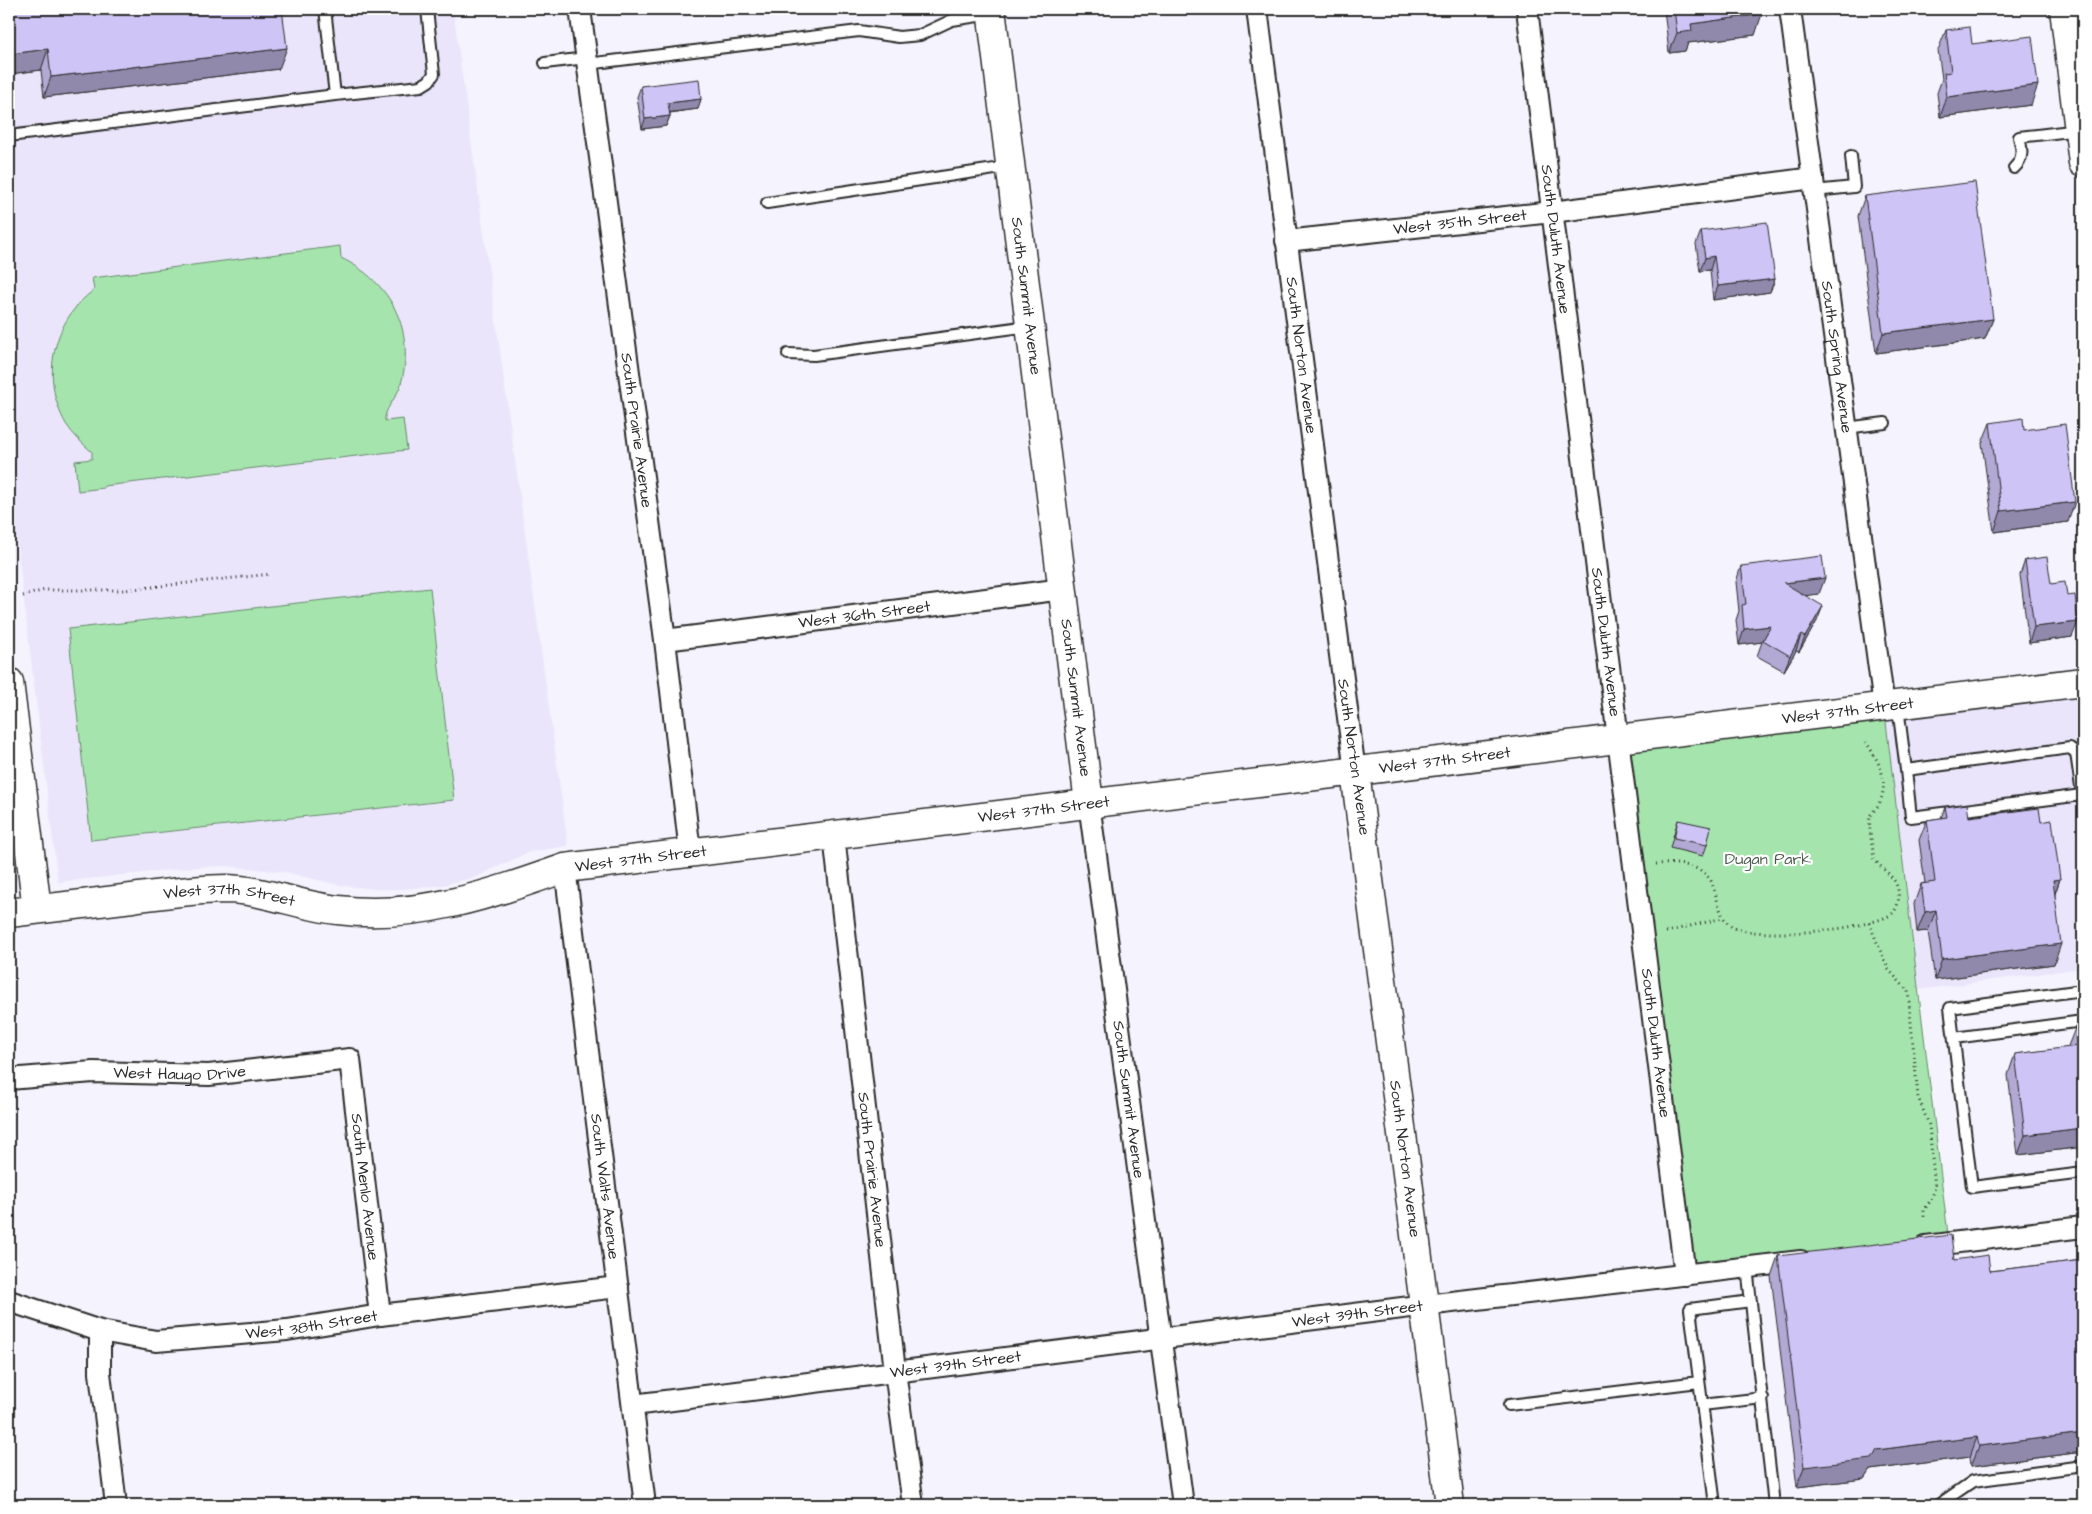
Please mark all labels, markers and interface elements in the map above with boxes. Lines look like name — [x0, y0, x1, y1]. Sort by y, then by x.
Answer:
street label: South Duluth Avenue — [1536, 163, 1576, 315]
street label: West 35th Street — [1392, 204, 1528, 240]
street label: South Summit Avenue — [1006, 216, 1047, 376]
street label: South Norton Avenue — [1280, 275, 1322, 435]
street label: South Spring Avenue — [1816, 279, 1858, 435]
street label: South Prairie Avenue — [615, 351, 658, 509]
street label: South Duluth Avenue — [1586, 566, 1626, 718]
street label: West 36th Street — [797, 595, 932, 634]
street label: South Summit Avenue — [1055, 618, 1097, 778]
street label: South Norton Avenue — [1332, 677, 1376, 837]
street label: West 37th Street — [1781, 692, 1915, 730]
street label: West 37th Street — [1378, 741, 1513, 779]
street label: West 37th Street — [977, 790, 1112, 828]
street label: West 37th Street — [574, 840, 709, 878]
park label: Dugan Park — [1725, 848, 1811, 871]
street label: West 37th Street — [162, 878, 298, 912]
street label: South Duluth Avenue — [1636, 967, 1676, 1119]
street label: South Summit Avenue — [1107, 1019, 1150, 1180]
street label: West Haugo Drive — [113, 1060, 247, 1087]
street label: South Norton Avenue — [1384, 1079, 1426, 1239]
street label: South Prairie Avenue — [852, 1091, 892, 1249]
street label: South Menlo Avenue — [345, 1112, 385, 1262]
street label: South Walts Avenue — [585, 1112, 625, 1261]
street label: West 39th Street — [1290, 1294, 1425, 1333]
street label: West 38th Street — [244, 1304, 380, 1344]
street label: West 39th Street — [889, 1345, 1023, 1384]

